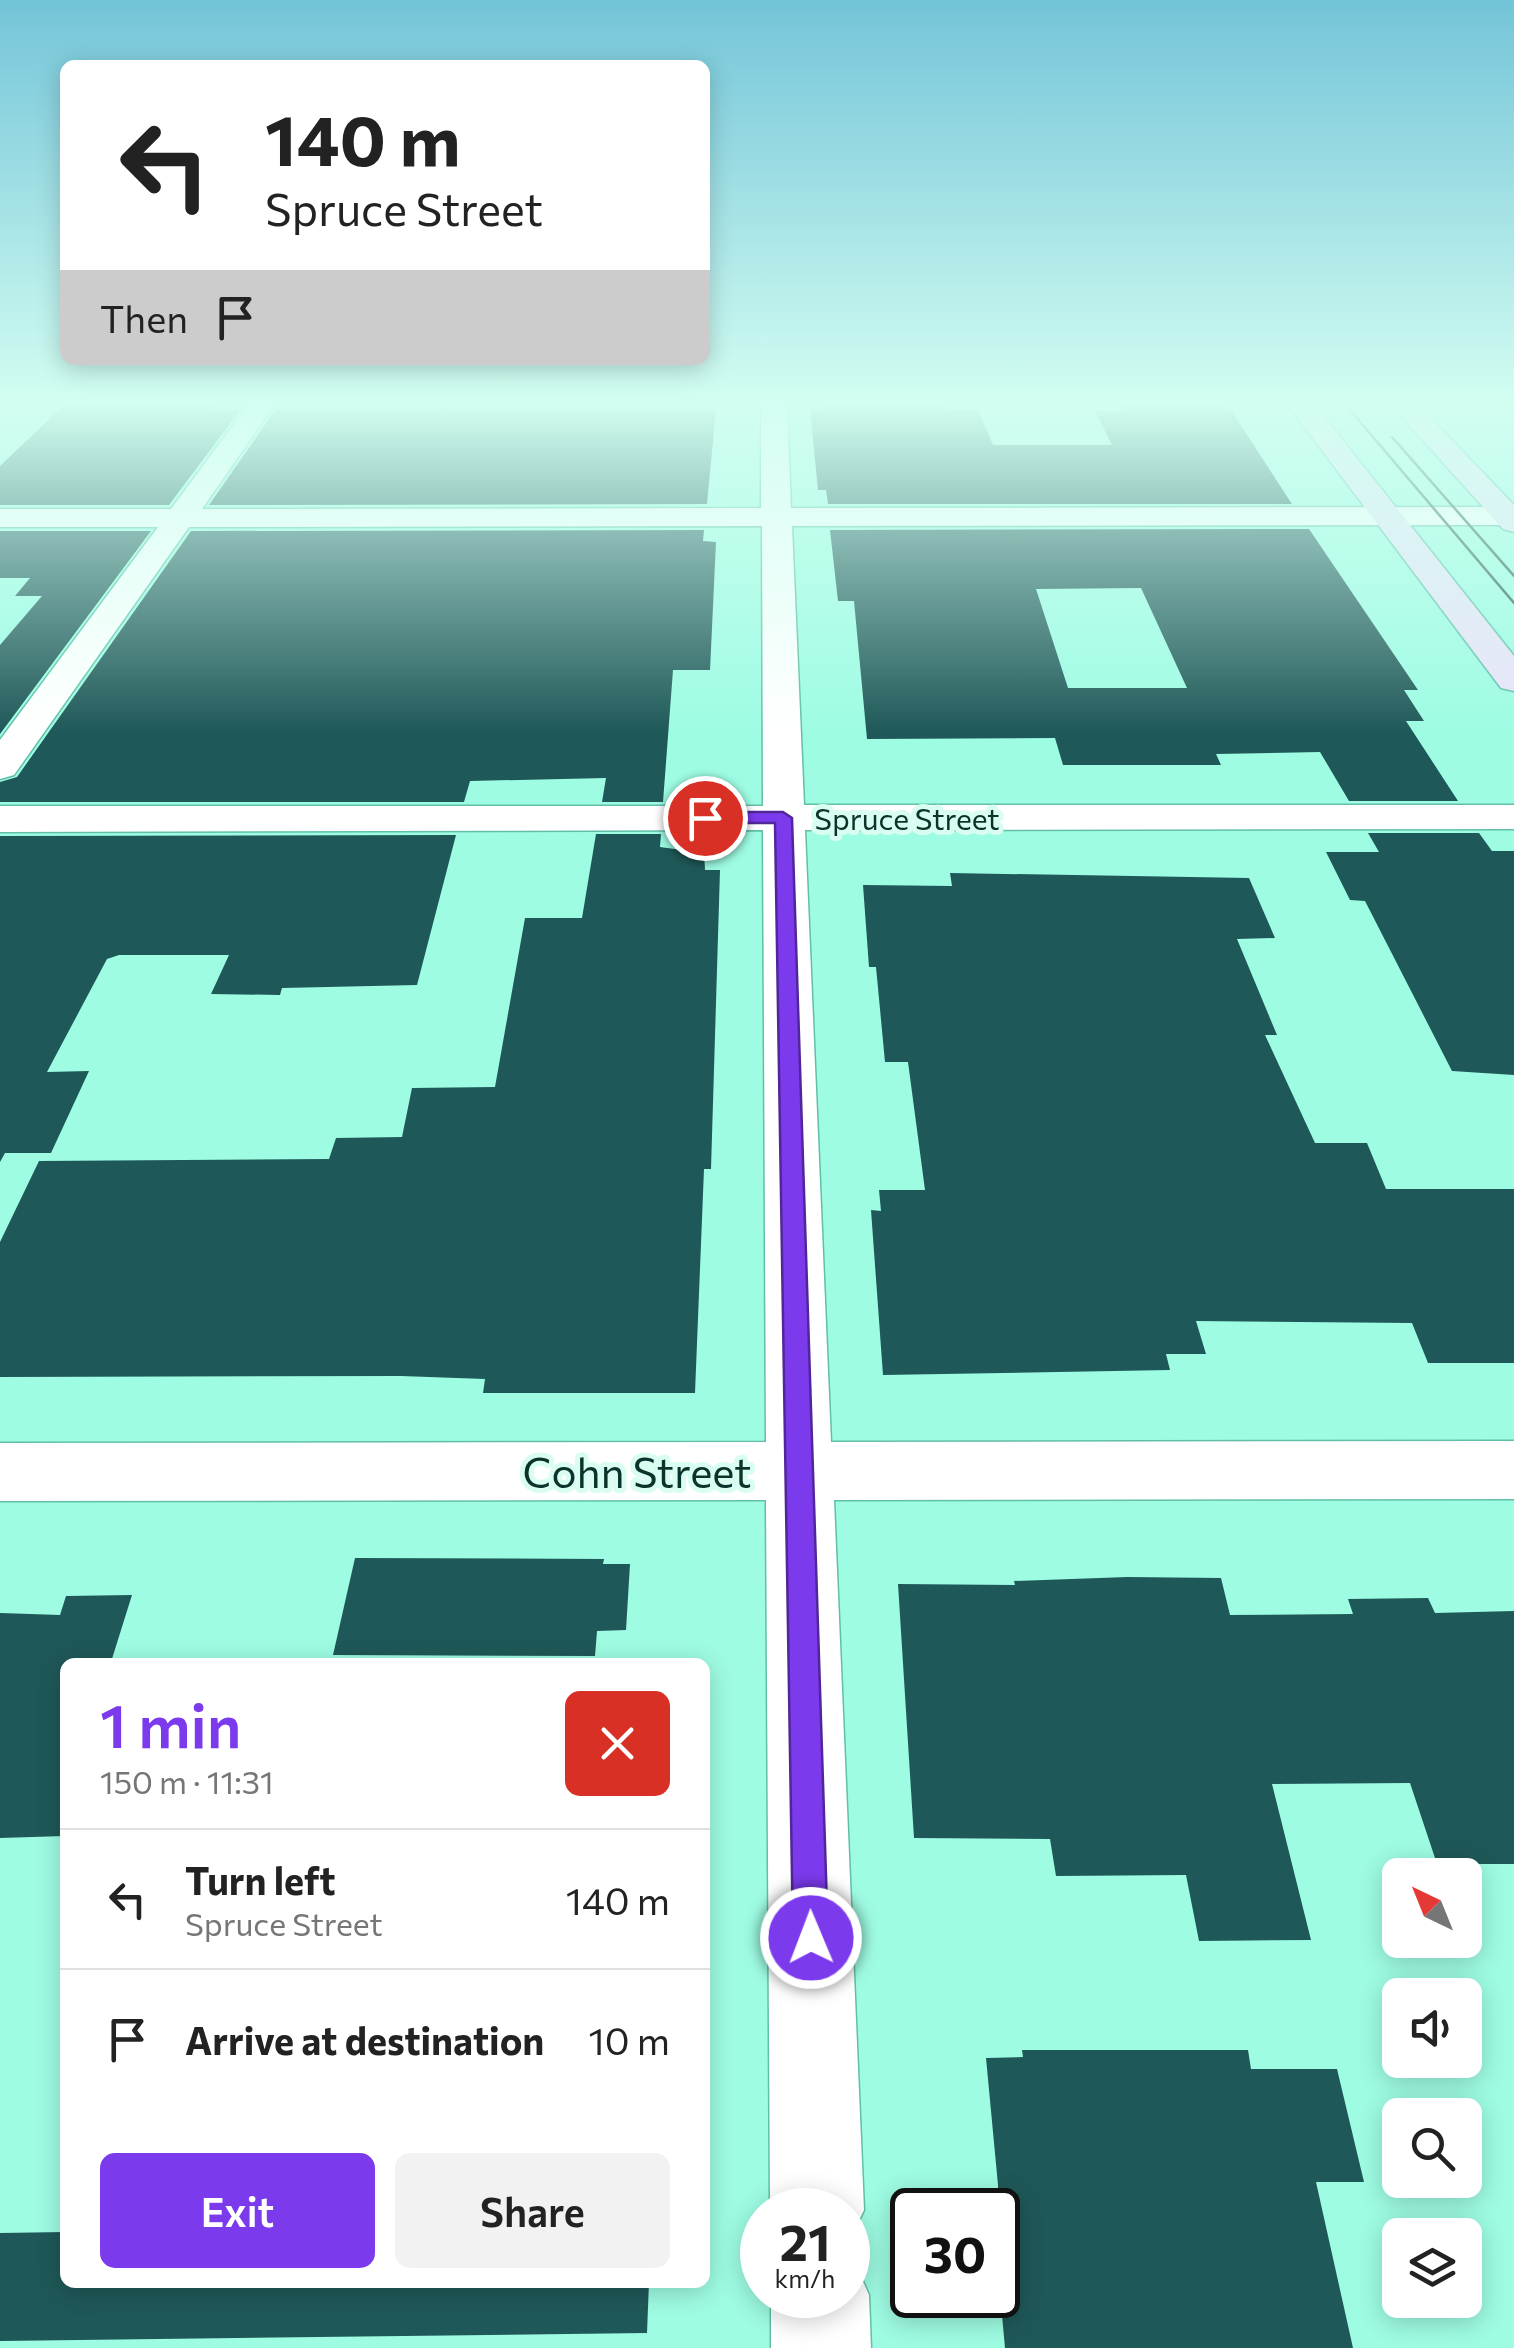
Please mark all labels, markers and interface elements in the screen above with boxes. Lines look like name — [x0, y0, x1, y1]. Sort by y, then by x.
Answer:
text: 140 m — [265, 95, 461, 180]
icon: left — [100, 100, 230, 230]
text: Spruce Street — [265, 180, 543, 235]
icon: arrive — [208, 290, 263, 345]
text: Then — [100, 294, 188, 341]
pin — [663, 776, 748, 861]
icon: arrive — [678, 791, 733, 846]
street label: Spruce Street — [814, 799, 1000, 836]
street label: Cohn Street — [523, 1445, 751, 1497]
text: 1 min — [100, 1687, 241, 1760]
button: close — [565, 1691, 670, 1796]
text: 150 m · 11:31 — [100, 1761, 274, 1801]
text: Turn left — [185, 1856, 336, 1903]
north arrow — [1382, 1858, 1482, 1958]
map controls — [1382, 1858, 1482, 2318]
icon: left — [100, 1872, 155, 1927]
text: 140 m — [566, 1876, 670, 1923]
position arrow — [759, 1886, 863, 1990]
text: Spruce Street — [185, 1903, 383, 1943]
button: sound — [1382, 1978, 1482, 2078]
icon: arrive — [100, 2012, 155, 2067]
text: Arrive at destination — [185, 2016, 544, 2063]
text: 10 m — [589, 2016, 670, 2063]
button: search — [1382, 2098, 1482, 2198]
button: Exit — [100, 2153, 375, 2268]
button: Share — [395, 2153, 670, 2268]
speed limit sign: 30 — [890, 2188, 1020, 2318]
text: 21 — [779, 2210, 831, 2271]
button: layers — [1382, 2218, 1482, 2318]
text: km/h — [775, 2263, 835, 2293]

